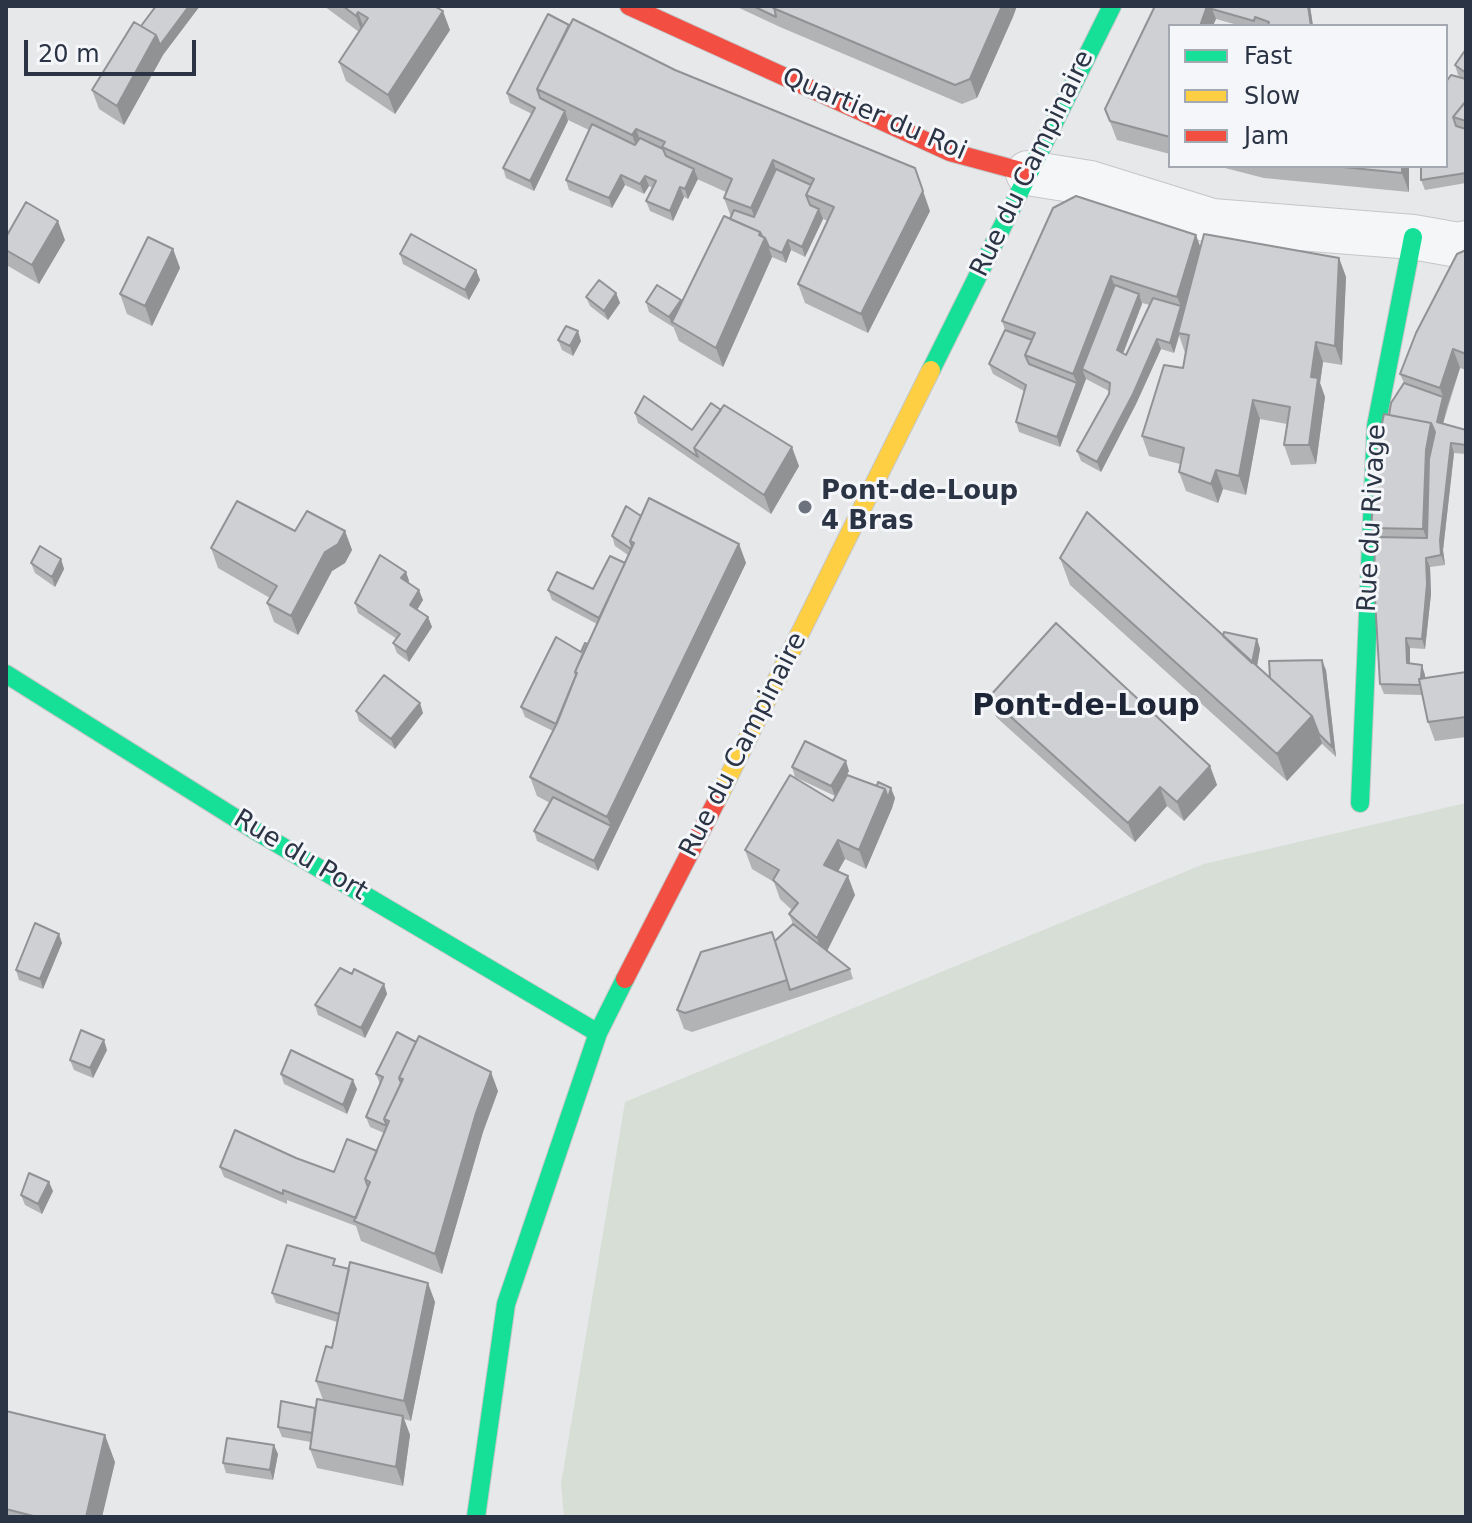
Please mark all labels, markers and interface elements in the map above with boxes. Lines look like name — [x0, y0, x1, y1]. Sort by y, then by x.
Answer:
scale bar — [28, 24, 200, 74]
legend — [1168, 24, 1448, 168]
text: 20 m — [38, 40, 100, 68]
text: Fast — [1244, 42, 1292, 70]
street label: Rue du Campinaire — [965, 46, 1101, 282]
street label: Quartier du Roi — [777, 62, 971, 168]
text: Slow — [1244, 82, 1300, 110]
text: Jam — [1244, 122, 1289, 150]
street label: Rue du Rivage — [1353, 423, 1393, 613]
place label: Pont-de-Loup 4 Bras — [821, 476, 1018, 538]
marker: Pont-de-Loup 4 Bras — [796, 498, 814, 516]
street label: Rue du Campinaire — [674, 628, 814, 862]
district label: Pont-de-Loup — [972, 689, 1200, 725]
street label: Rue du Port — [227, 804, 373, 908]

